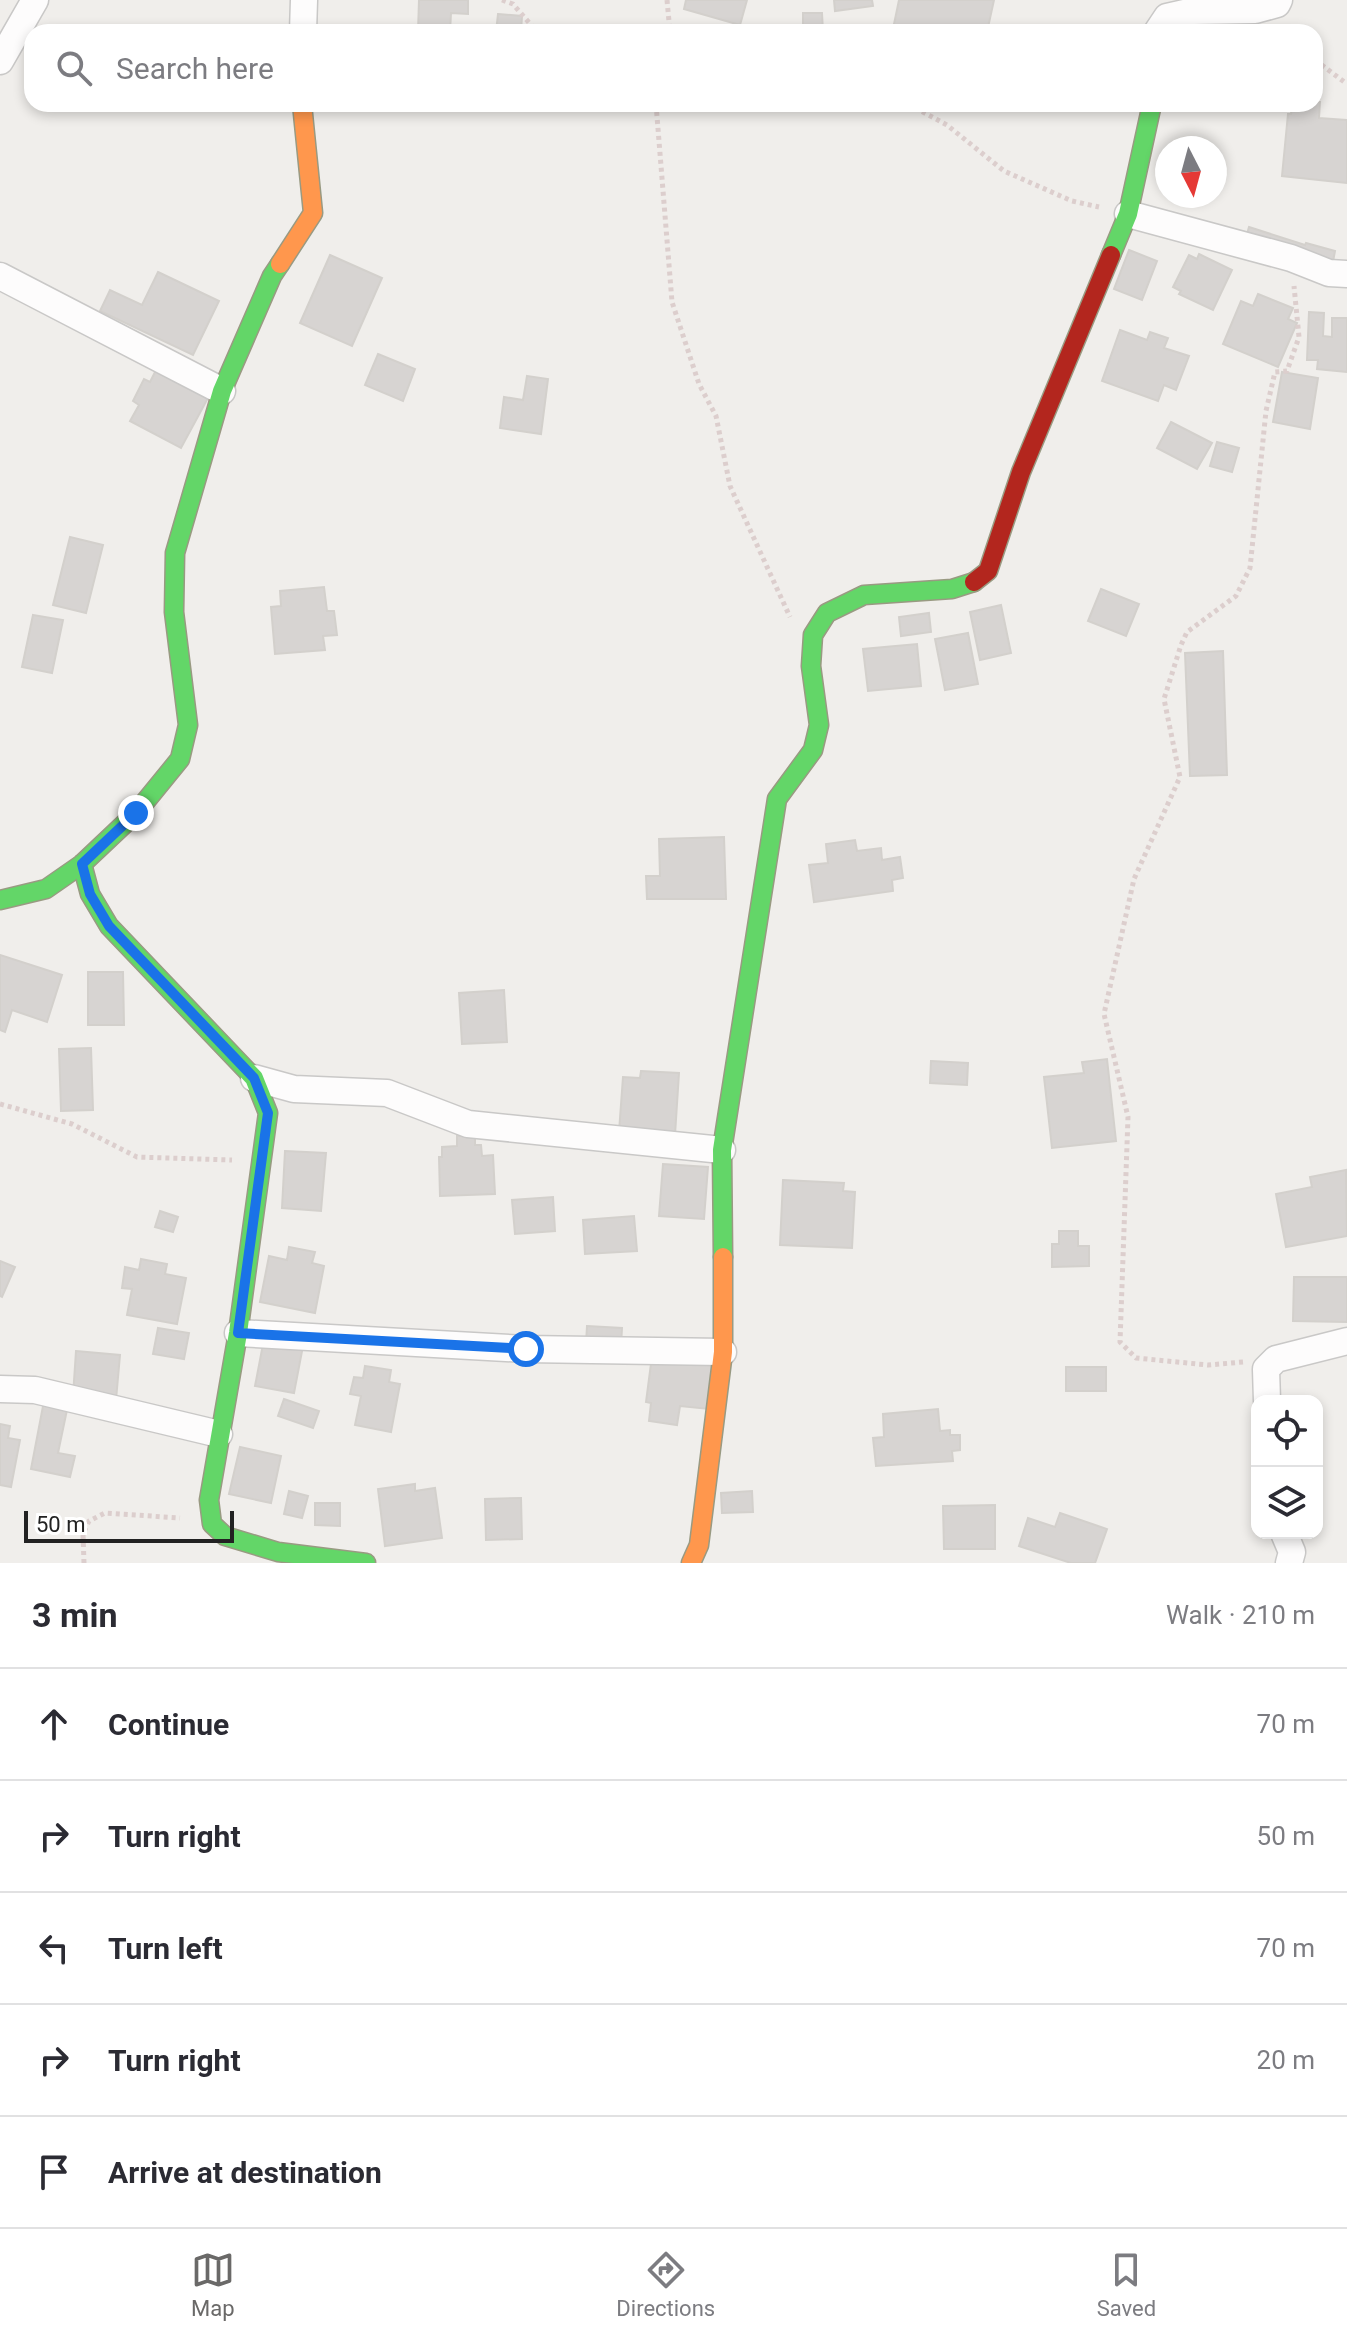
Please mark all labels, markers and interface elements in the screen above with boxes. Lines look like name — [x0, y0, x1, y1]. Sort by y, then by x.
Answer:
search box — [24, 24, 1323, 112]
icon: search — [52, 46, 96, 90]
text: Search here — [116, 51, 274, 86]
north arrow — [1155, 136, 1227, 208]
route end — [118, 795, 154, 831]
route start — [508, 1331, 544, 1367]
map controls — [1251, 1395, 1323, 1539]
button: locate — [1251, 1395, 1323, 1467]
button: layers — [1251, 1467, 1323, 1539]
scale bar — [24, 1507, 234, 1543]
text: 50 m — [36, 1512, 85, 1537]
text: 3 min — [32, 1595, 117, 1635]
text: Walk · 210 m — [1166, 1600, 1315, 1630]
icon: ahead — [32, 1702, 76, 1746]
text: Continue — [108, 1707, 229, 1742]
text: 70 m — [1257, 1709, 1315, 1739]
icon: right — [32, 1814, 76, 1858]
text: Turn right — [108, 1819, 241, 1854]
text: 50 m — [1257, 1821, 1315, 1851]
icon: left — [32, 1926, 76, 1970]
text: Turn left — [108, 1931, 223, 1966]
text: 70 m — [1257, 1933, 1315, 1963]
icon: right — [32, 2038, 76, 2082]
text: Turn right — [108, 2043, 241, 2078]
text: 20 m — [1257, 2045, 1315, 2075]
icon: arrive — [32, 2150, 76, 2194]
text: Arrive at destination — [108, 2155, 382, 2190]
tab: Map — [191, 2248, 235, 2321]
tab: Directions — [616, 2248, 715, 2321]
tab: Saved — [1097, 2248, 1156, 2321]

